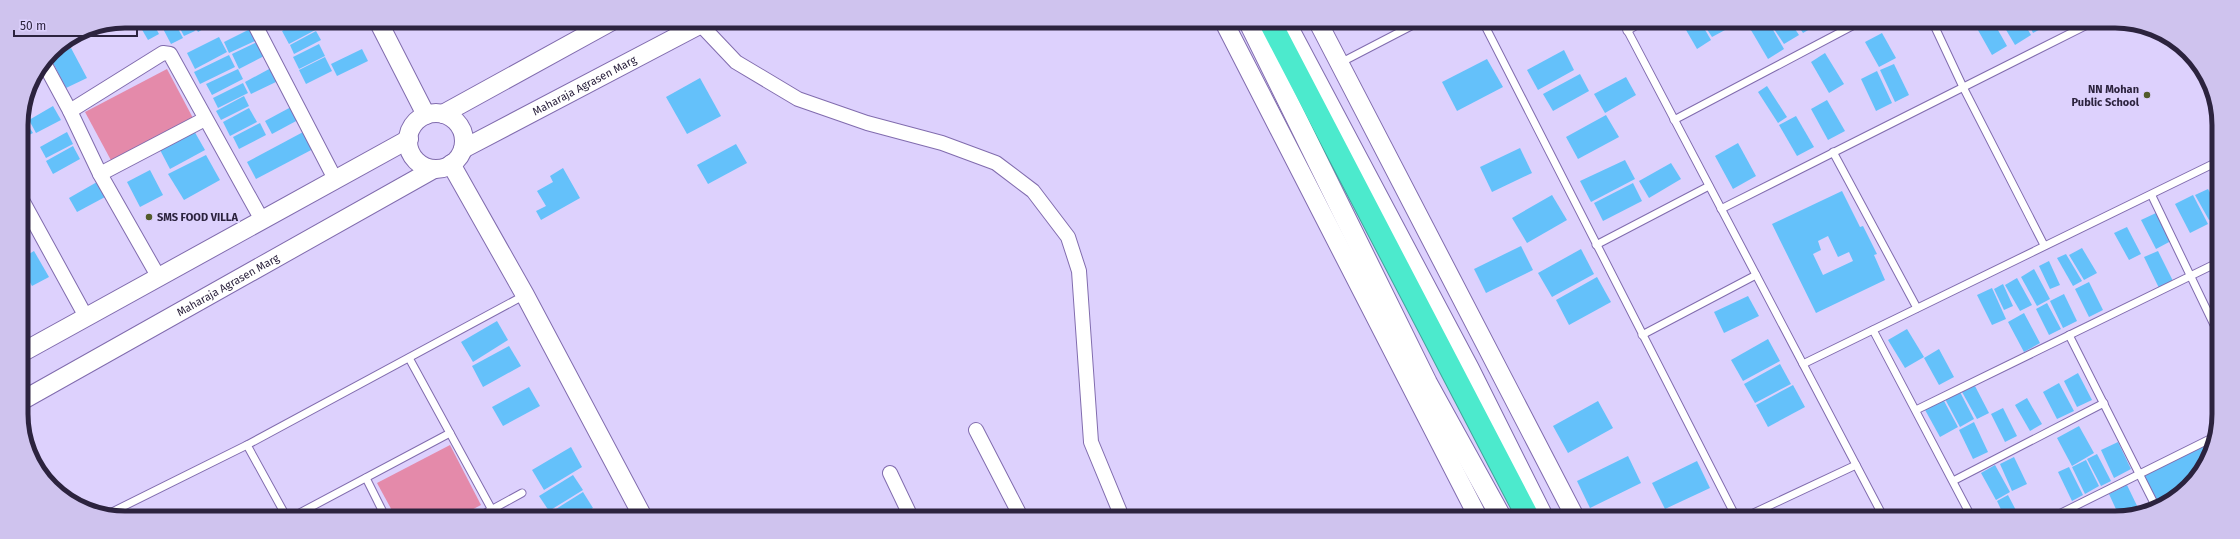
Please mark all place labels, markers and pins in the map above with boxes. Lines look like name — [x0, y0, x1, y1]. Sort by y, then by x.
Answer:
place label: NN Mohan Public School — [2072, 83, 2140, 109]
marker: NN Mohan Public School — [2142, 90, 2152, 100]
place label: SMS FOOD VILLA — [157, 211, 238, 224]
marker: SMS FOOD VILLA — [144, 212, 154, 222]

